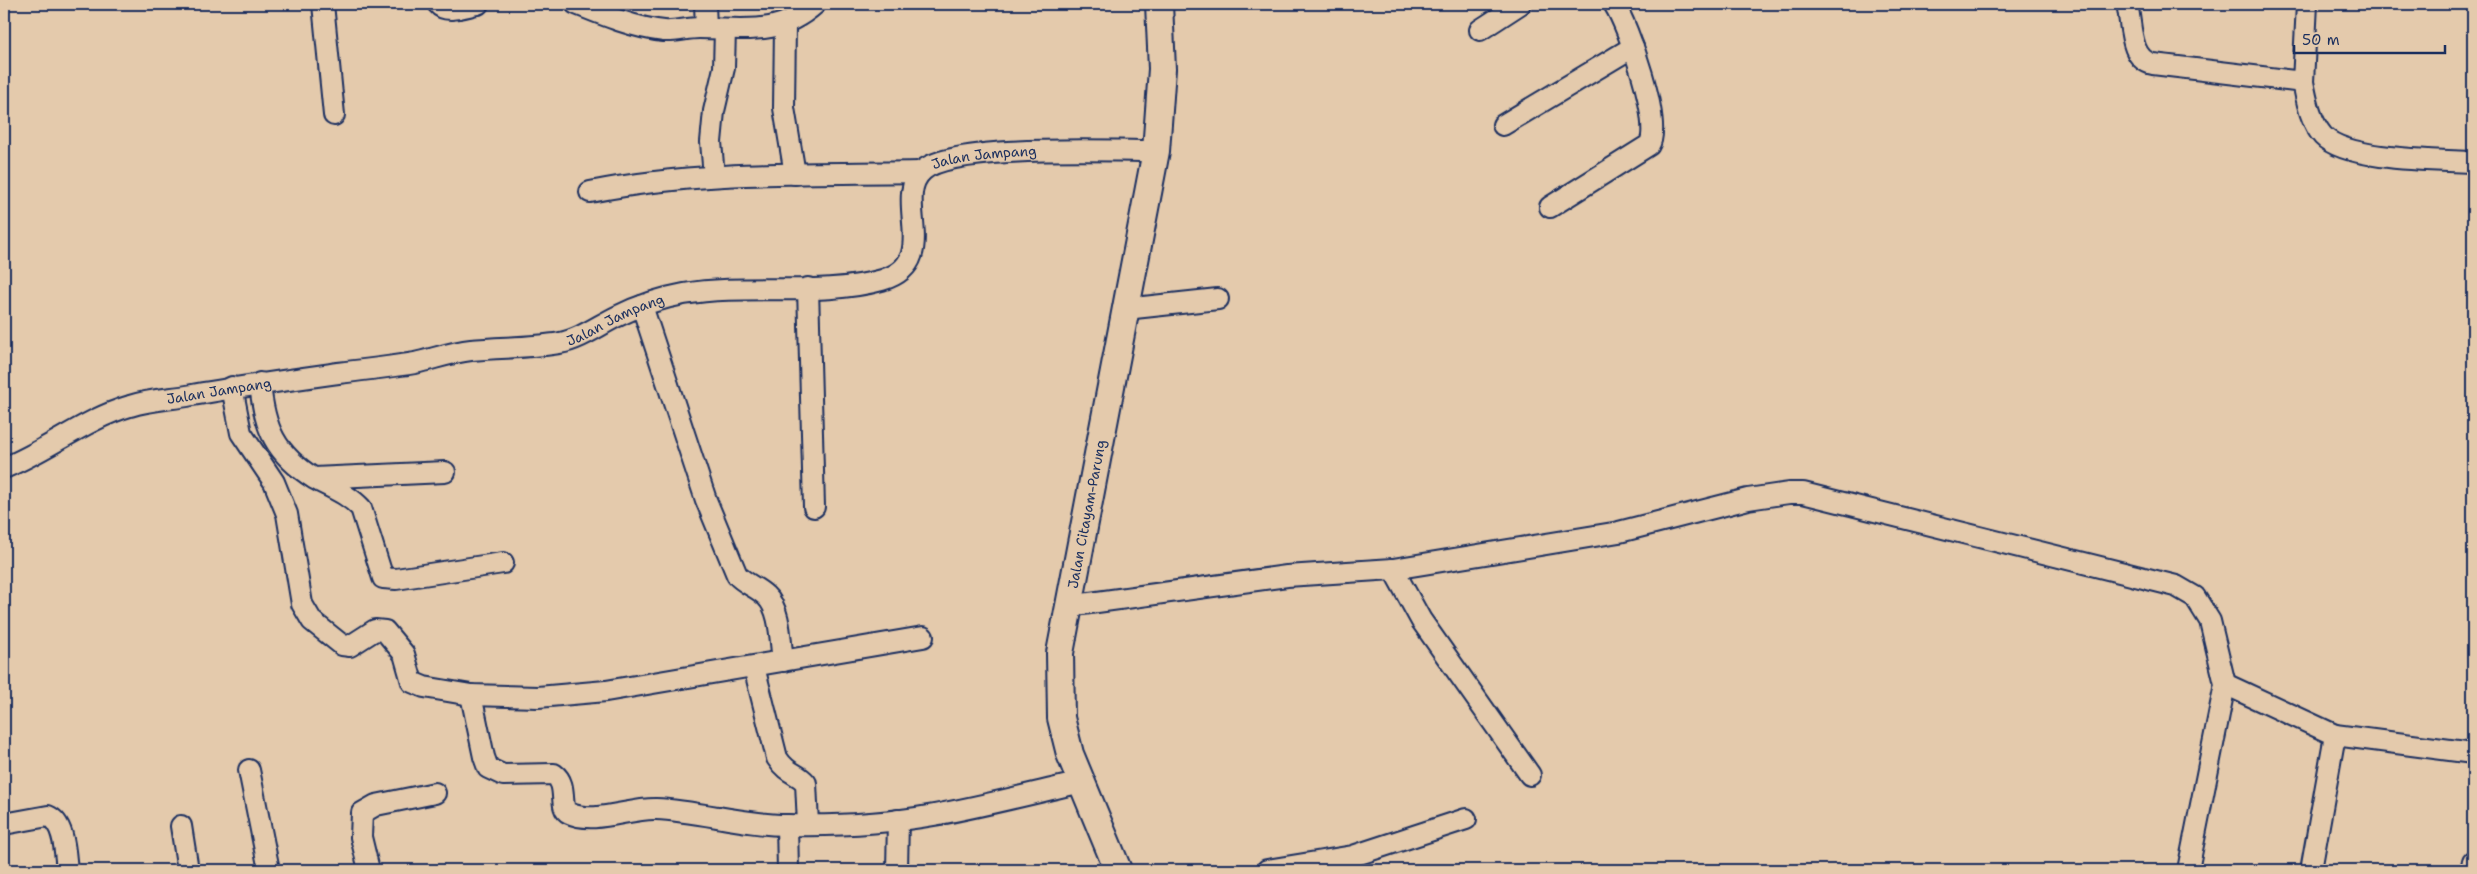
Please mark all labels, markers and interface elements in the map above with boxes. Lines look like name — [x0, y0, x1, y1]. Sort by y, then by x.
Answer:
scale bar — [2294, 22, 2446, 54]
text: 50 m — [2302, 30, 2340, 50]
street label: Jalan Jampang — [929, 142, 1037, 173]
street label: Jalan Jampang — [564, 290, 666, 350]
street label: Jalan Jampang — [166, 374, 273, 408]
street label: Jalan Citayam-Parung — [1064, 438, 1110, 590]

